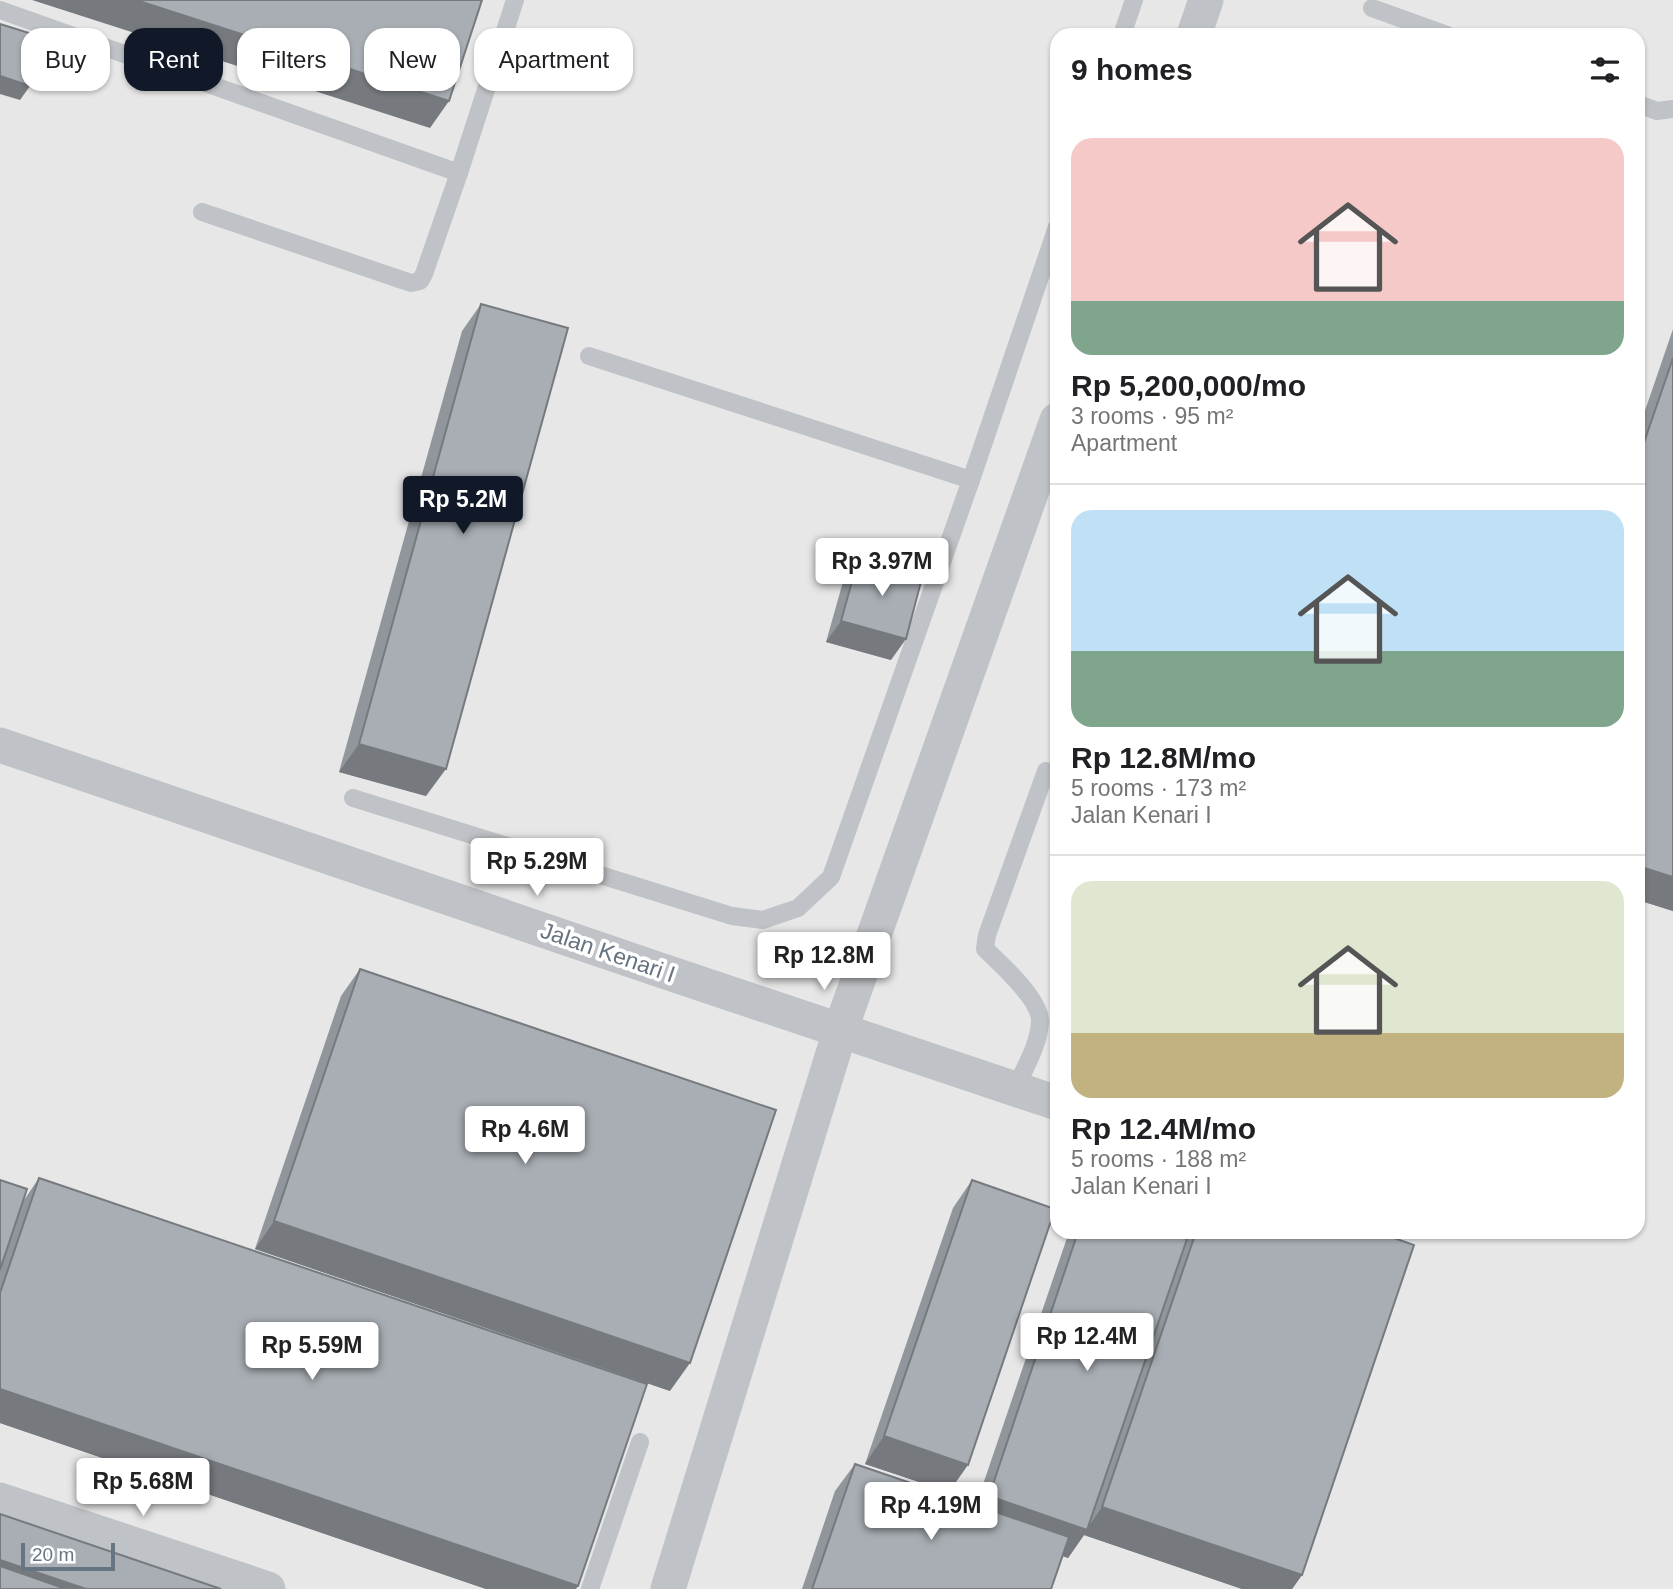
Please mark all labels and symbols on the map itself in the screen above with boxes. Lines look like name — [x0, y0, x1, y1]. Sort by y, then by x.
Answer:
pin: Rp 5.2M — [398, 476, 528, 536]
pin: Rp 3.97M — [810, 538, 954, 598]
pin: Rp 5.29M — [465, 838, 609, 898]
street label: Jalan Kenari I — [537, 917, 679, 987]
pin: Rp 12.8M — [752, 932, 896, 992]
pin: Rp 4.6M — [460, 1106, 590, 1166]
pin: Rp 12.4M — [1015, 1314, 1159, 1373]
pin: Rp 5.59M — [240, 1322, 384, 1382]
pin: Rp 5.68M — [71, 1458, 215, 1518]
pin: Rp 4.19M — [859, 1482, 1003, 1542]
scale bar — [21, 1540, 116, 1572]

